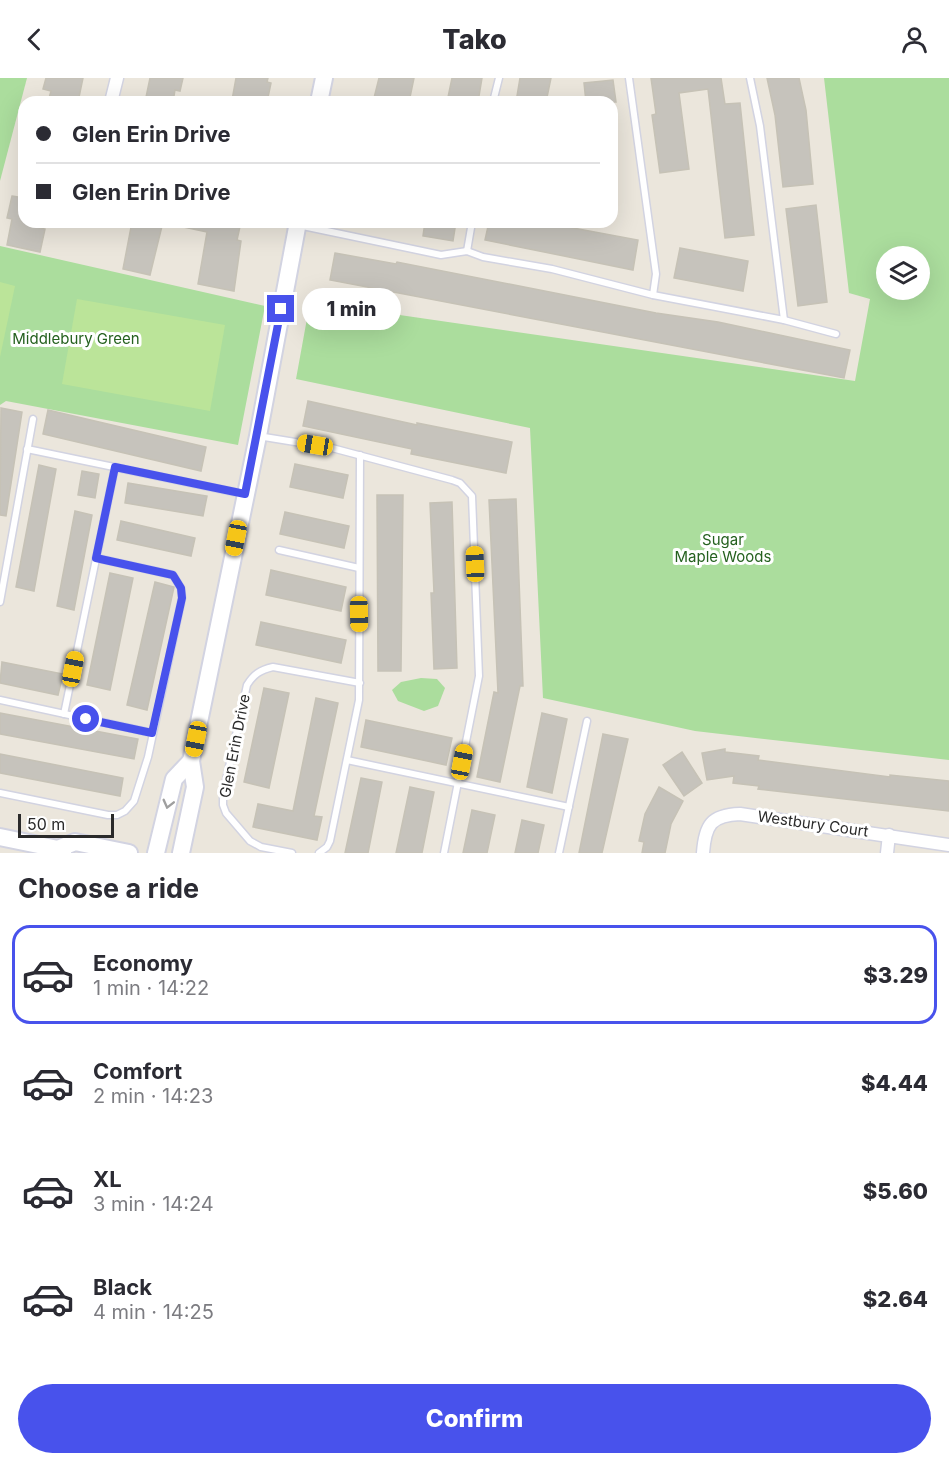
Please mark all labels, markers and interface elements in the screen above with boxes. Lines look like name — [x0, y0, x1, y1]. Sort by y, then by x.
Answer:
icon: back — [18, 23, 51, 56]
text: Tako — [442, 23, 507, 56]
icon: person — [898, 23, 931, 56]
text: Glen Erin Drive — [72, 121, 231, 147]
text: Glen Erin Drive — [72, 179, 231, 205]
map controls — [876, 246, 930, 300]
button: layers — [876, 246, 930, 300]
callout: 1 min — [302, 288, 401, 330]
route end — [267, 295, 294, 322]
text: 1 min — [326, 297, 377, 321]
park label: Middlebury Green — [12, 329, 140, 348]
car — [296, 433, 334, 457]
car — [224, 519, 248, 557]
park label: Sugar Maple Woods — [675, 530, 772, 566]
car — [465, 546, 485, 582]
car — [350, 596, 368, 632]
car — [61, 650, 85, 688]
street label: Glen Erin Drive — [215, 692, 254, 799]
route start — [72, 705, 99, 732]
car — [184, 720, 208, 758]
car — [450, 743, 474, 781]
one-way arrow — [163, 799, 176, 809]
street label: Westbury Court — [756, 806, 870, 841]
scale bar — [18, 811, 114, 838]
text: 50 m — [27, 814, 65, 834]
text: Choose a ride — [18, 872, 199, 905]
icon: car — [21, 948, 75, 1002]
text: Economy — [93, 950, 193, 976]
text: $3.29 — [863, 962, 928, 988]
text: 1 min · 14:22 — [93, 976, 209, 1000]
icon: car — [21, 1056, 75, 1110]
text: Comfort — [93, 1058, 182, 1084]
text: $4.44 — [861, 1070, 928, 1096]
text: 2 min · 14:23 — [93, 1084, 213, 1108]
icon: car — [21, 1164, 75, 1218]
text: XL — [93, 1166, 122, 1192]
text: $5.60 — [863, 1178, 928, 1204]
text: 3 min · 14:24 — [93, 1192, 214, 1216]
icon: car — [21, 1272, 75, 1326]
text: Black — [93, 1274, 152, 1300]
text: $2.64 — [863, 1286, 928, 1312]
text: 4 min · 14:25 — [93, 1300, 214, 1324]
button: Confirm — [18, 1384, 931, 1453]

